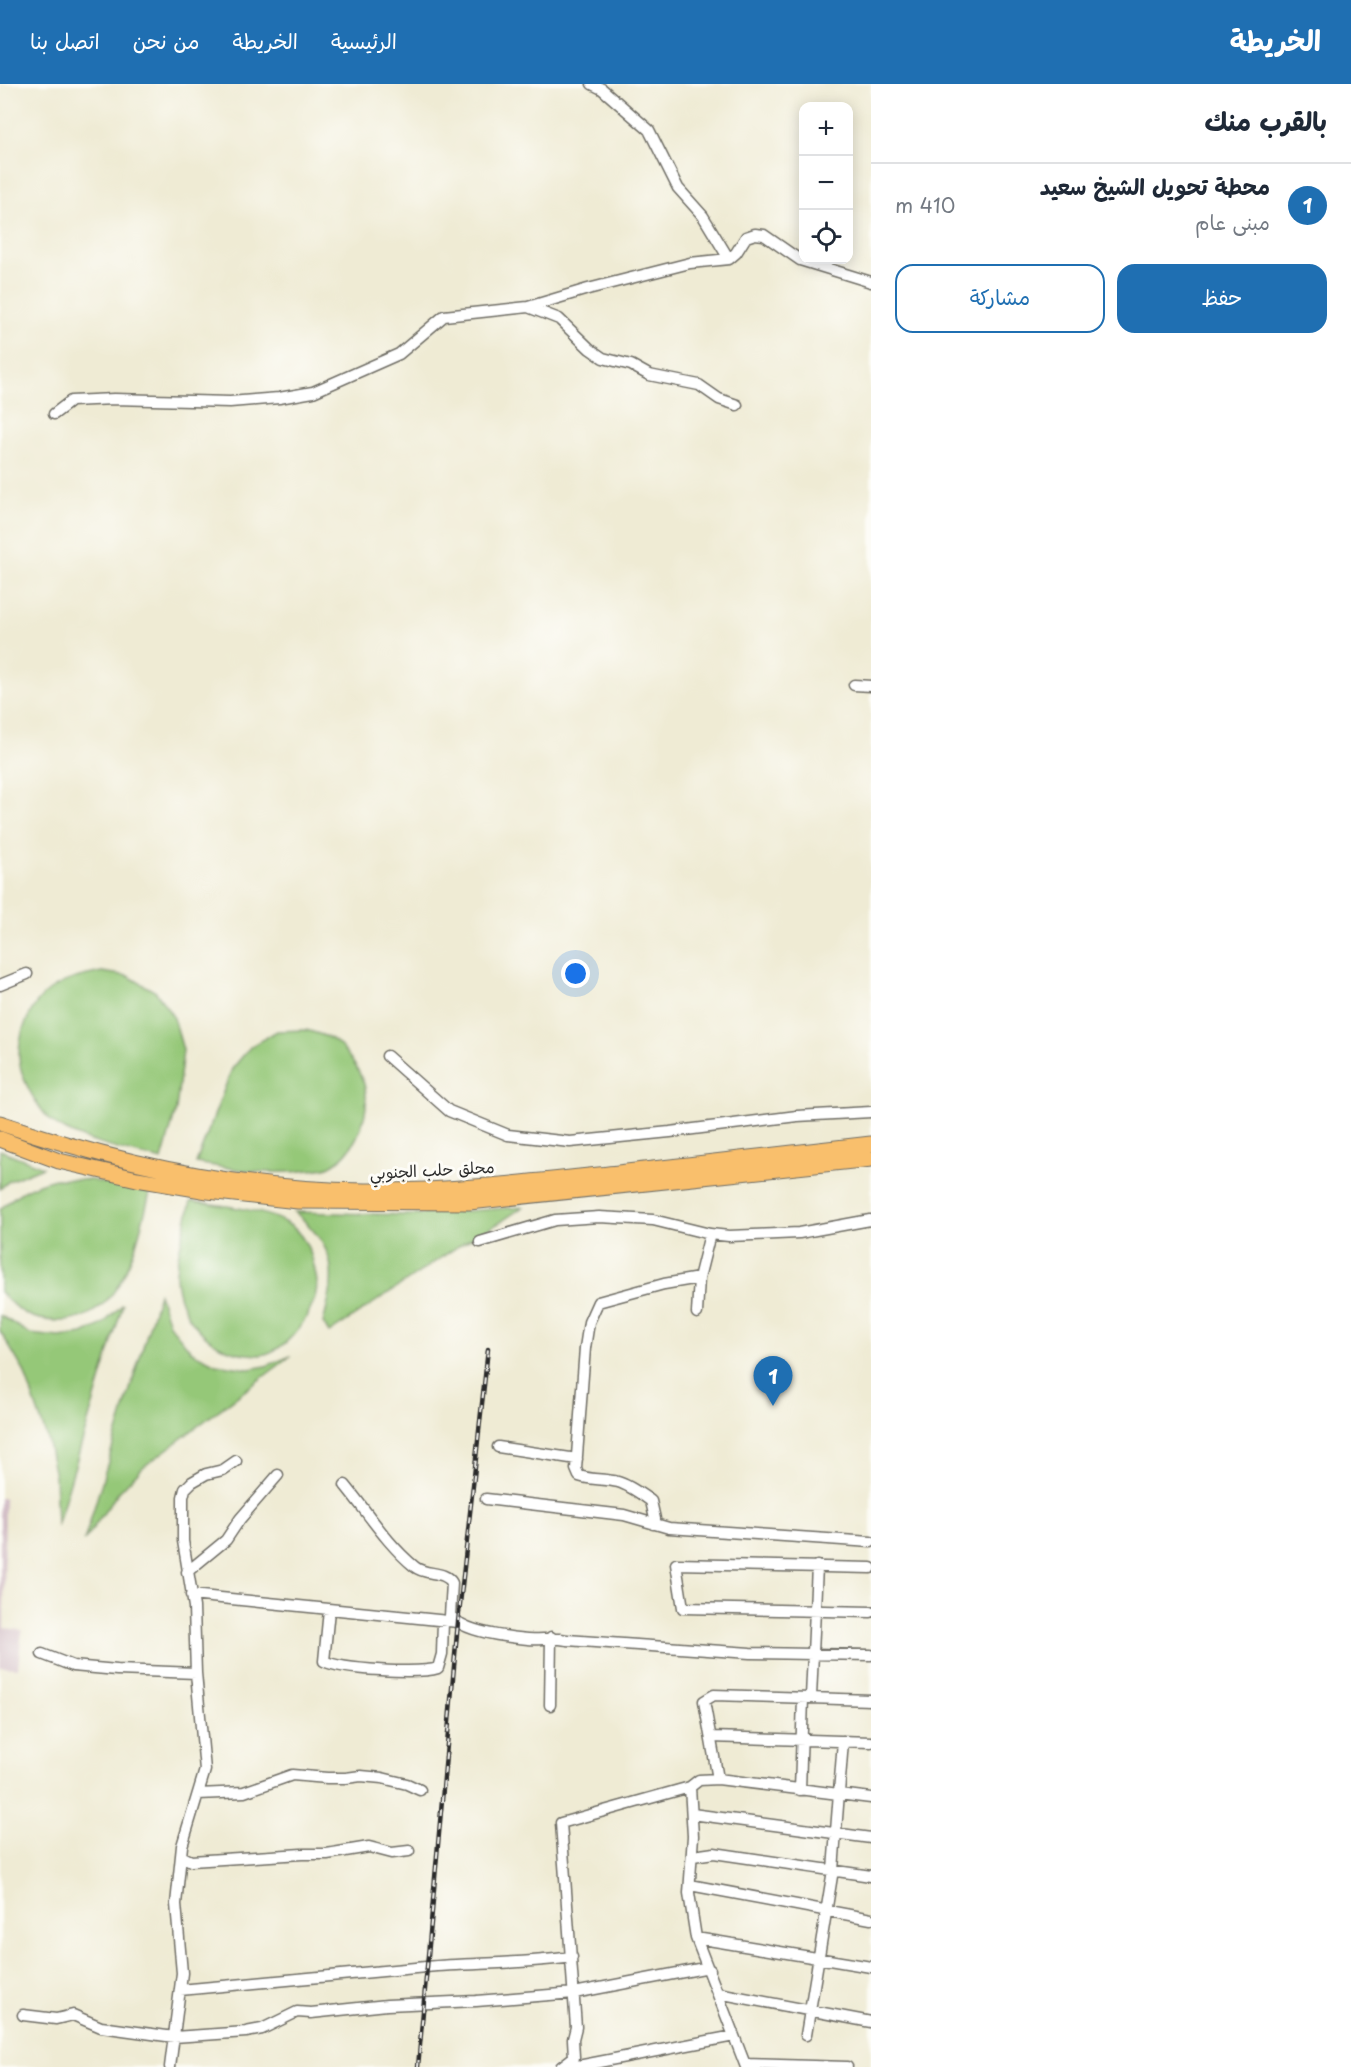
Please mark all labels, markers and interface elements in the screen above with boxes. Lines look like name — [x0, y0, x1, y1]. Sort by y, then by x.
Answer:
text: الخريطة — [1230, 18, 1321, 61]
text: اتصل بنا — [30, 24, 100, 56]
text: من نحن — [133, 24, 199, 56]
text: الخريطة — [232, 24, 298, 56]
text: الرئيسية — [331, 24, 397, 56]
text: بالقرب منك — [1205, 101, 1327, 140]
map controls — [799, 102, 853, 264]
button: + — [799, 102, 853, 156]
button: − — [799, 156, 853, 210]
text: محطة تحويل الشيخ سعيد — [1040, 169, 1270, 202]
text: 410 m — [895, 190, 955, 220]
text: 1 — [1303, 190, 1312, 220]
text: مبنى عام — [1195, 207, 1270, 237]
button: locate — [799, 210, 853, 264]
button: مشاركة — [895, 264, 1105, 333]
button: حفظ — [1117, 264, 1327, 333]
your location — [561, 959, 590, 988]
street label: محلق حلب الجنوبي — [369, 1154, 495, 1188]
pin: 1 — [754, 1356, 792, 1406]

